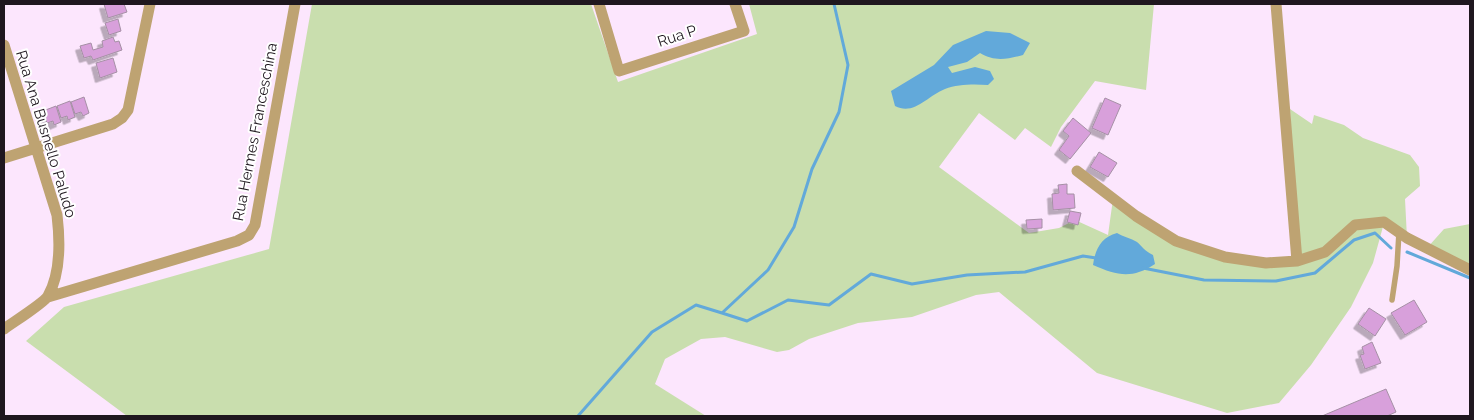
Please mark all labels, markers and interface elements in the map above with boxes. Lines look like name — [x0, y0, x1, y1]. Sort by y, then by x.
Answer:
street label: Rua P — [655, 21, 699, 51]
street label: Rua Hermes Franceschina — [229, 41, 281, 223]
street label: Rua Ana Busnello Paludo — [12, 48, 80, 220]

